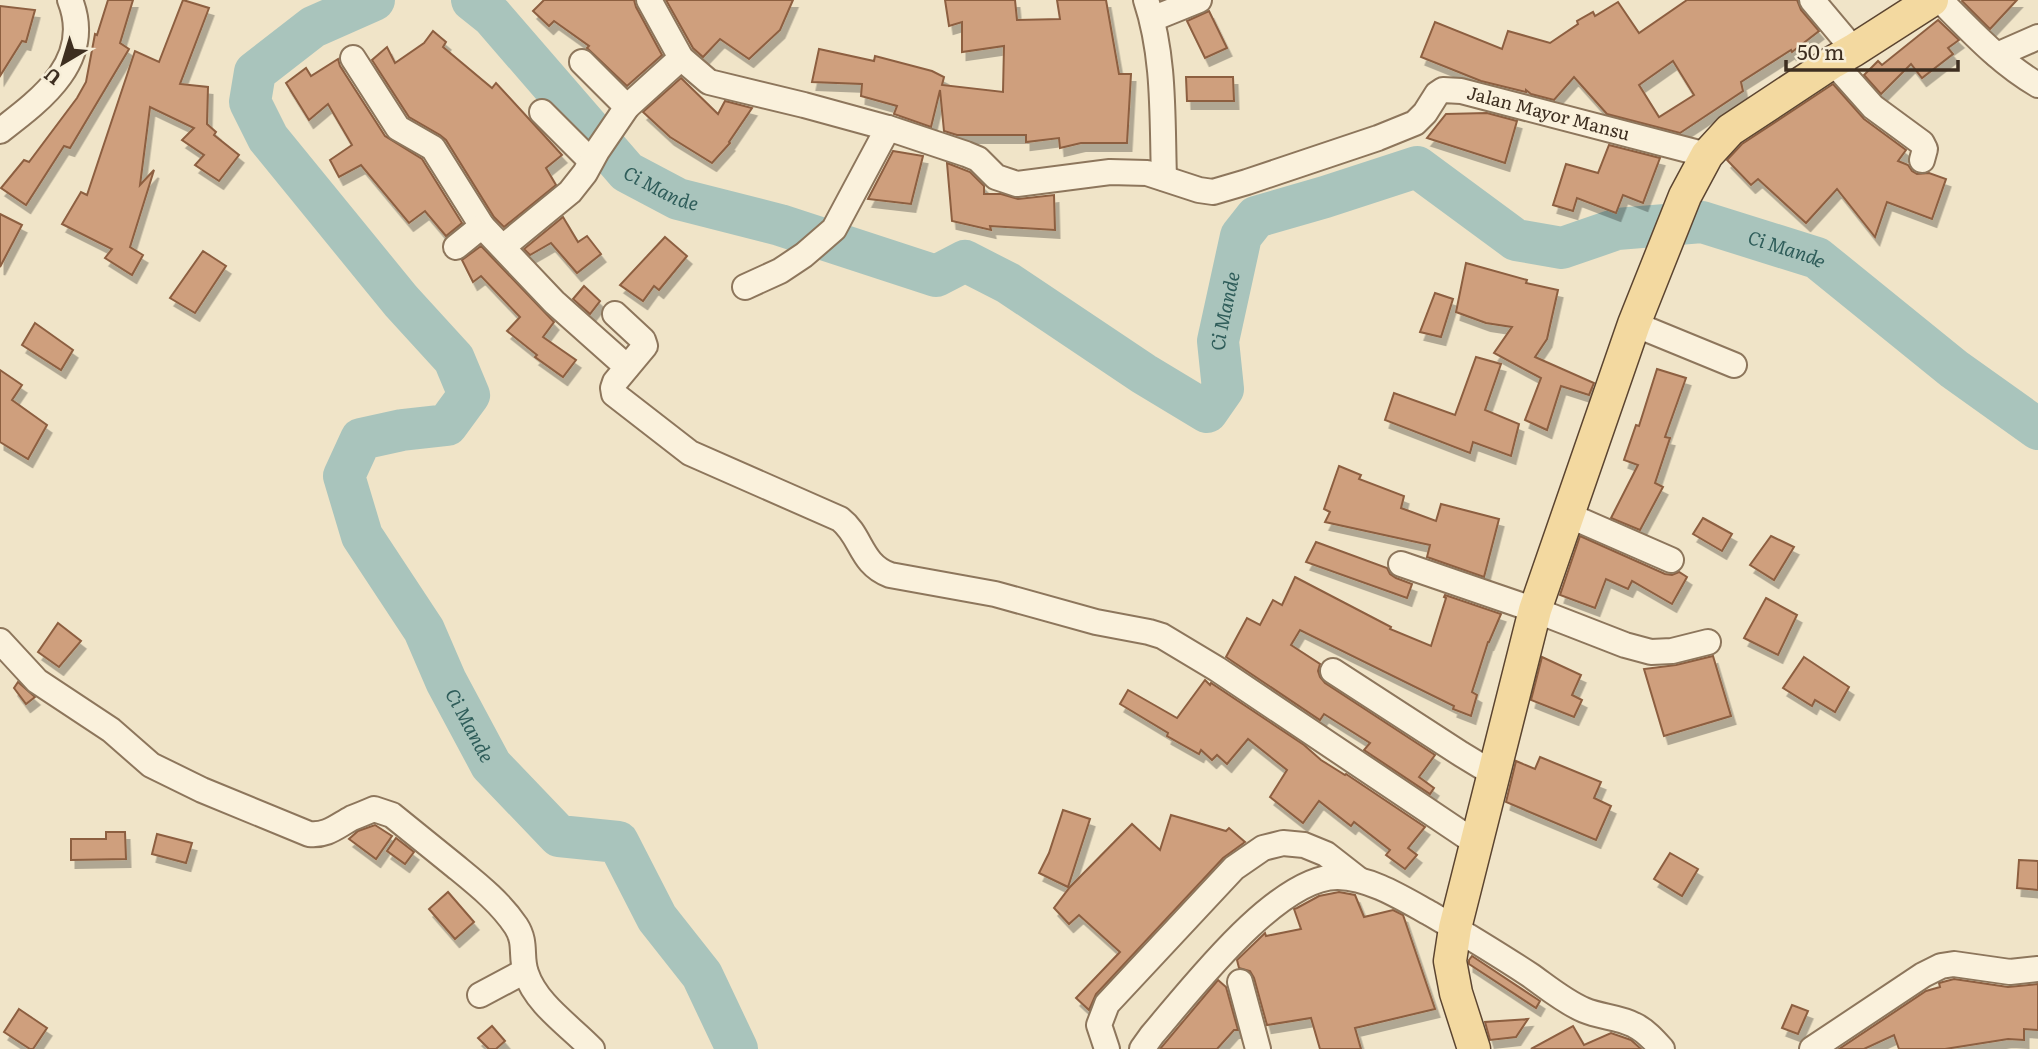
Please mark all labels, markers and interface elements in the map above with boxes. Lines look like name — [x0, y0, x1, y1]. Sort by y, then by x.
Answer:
north arrow — [28, 28, 98, 98]
scale bar — [1786, 28, 1958, 72]
text: 50 m — [1797, 35, 1844, 66]
text: U — [37, 62, 66, 93]
street label: Jalan Mayor Mansu — [1464, 78, 1633, 146]
water label: Ci Mande — [619, 158, 702, 217]
water label: Ci Mande — [1745, 222, 1833, 274]
water label: Ci Mande — [1203, 269, 1246, 352]
water label: Ci Mande — [439, 683, 502, 767]

